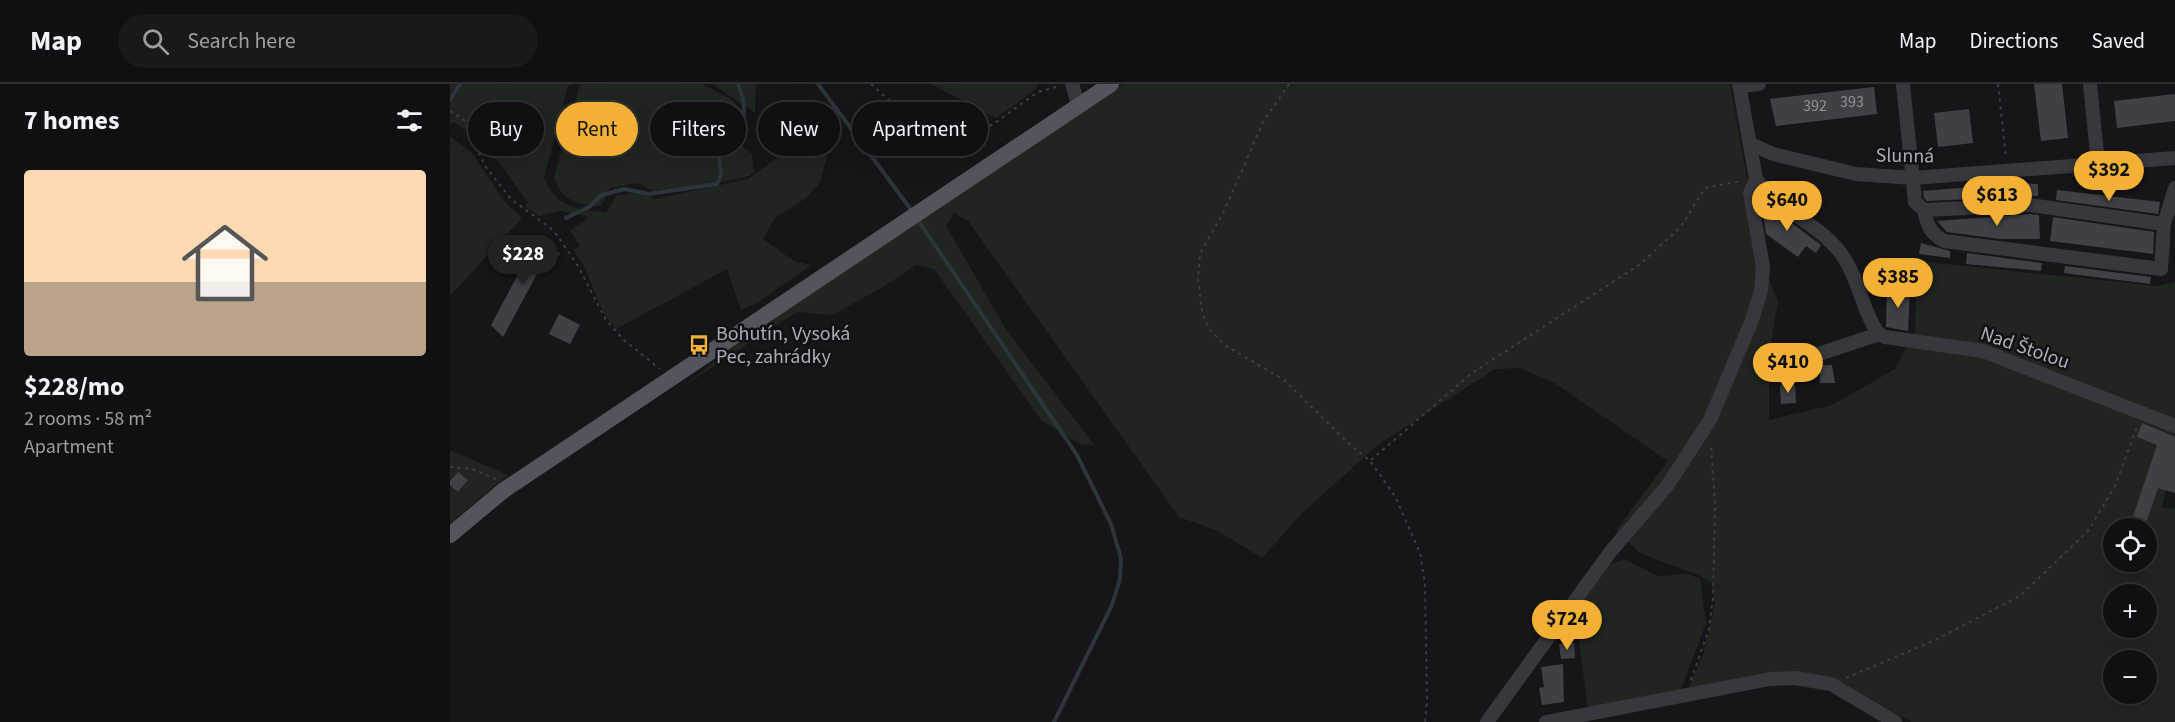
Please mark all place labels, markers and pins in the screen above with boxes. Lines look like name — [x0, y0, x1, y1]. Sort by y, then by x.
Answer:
pin: $392 — [2073, 151, 2145, 202]
pin: $613 — [1961, 176, 2033, 227]
pin: $640 — [1751, 181, 1823, 232]
pin: $228 — [487, 235, 559, 286]
pin: $385 — [1862, 258, 1934, 309]
place label: Bohutín, Vysoká Pec, zahrádky — [716, 320, 850, 371]
bus stop icon: Bohutín, Vysoká Pec, zahrádky — [687, 333, 711, 357]
pin: $410 — [1752, 343, 1824, 394]
pin: $724 — [1531, 600, 1603, 651]

